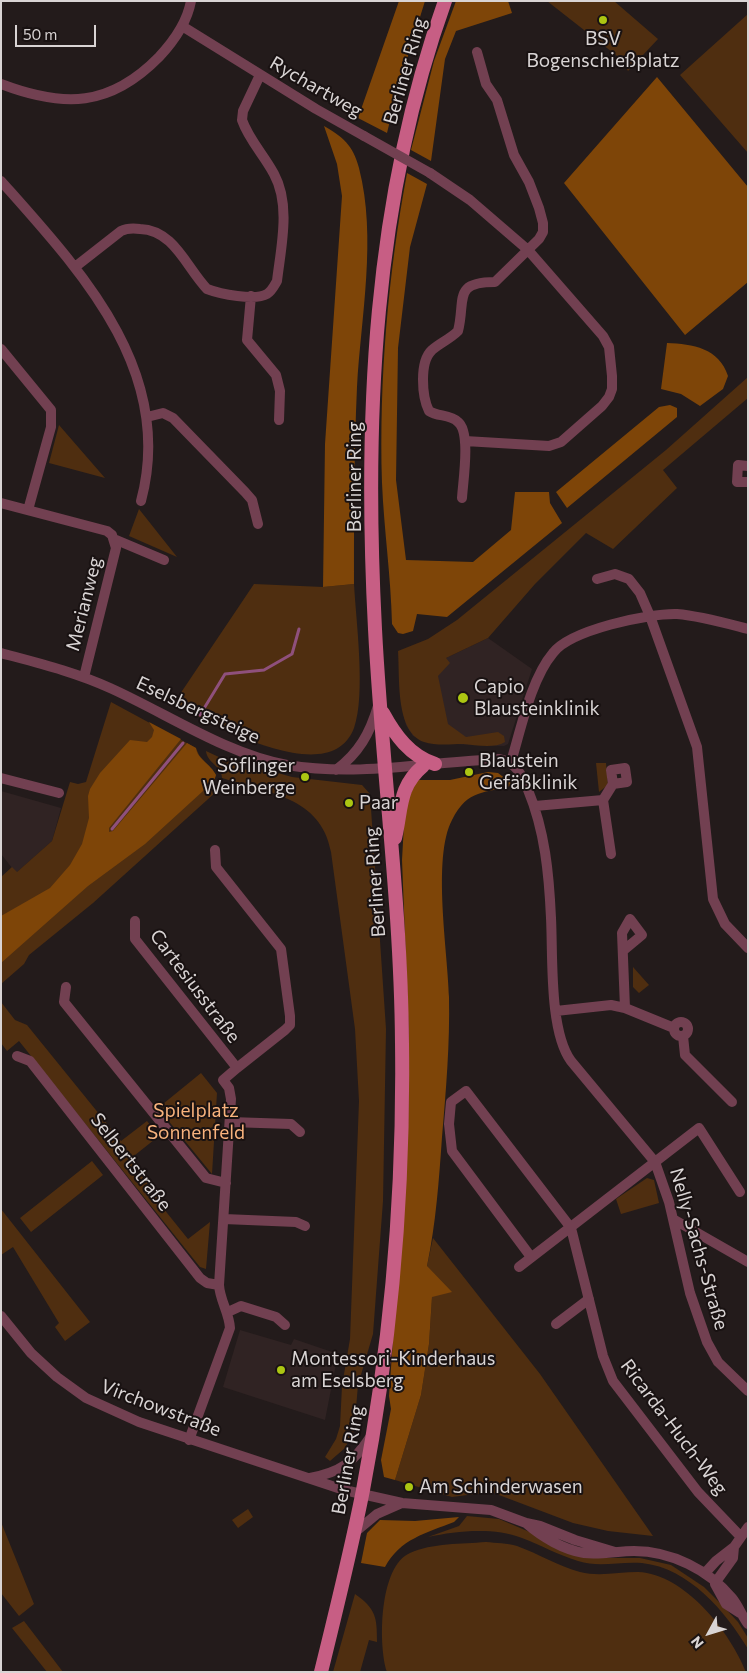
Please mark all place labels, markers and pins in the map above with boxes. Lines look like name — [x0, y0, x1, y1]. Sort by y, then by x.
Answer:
marker: BSV Bogenschießplatz — [597, 14, 609, 26]
place label: BSV Bogenschießplatz — [526, 28, 680, 72]
place label: Capio Blausteinklinik — [474, 676, 600, 720]
marker: Capio Blausteinklinik — [456, 691, 470, 705]
place label: Blaustein Gefäßklinik — [479, 750, 578, 794]
place label: Söflinger Weinberge — [202, 755, 295, 799]
marker: Blaustein Gefäßklinik — [463, 766, 475, 778]
marker: Söflinger Weinberge — [299, 771, 311, 783]
place label: Paar — [359, 792, 398, 814]
marker: Paar — [343, 797, 355, 809]
place label: Montessori-Kinderhaus am Eselsberg — [291, 1348, 495, 1392]
marker: Montessori-Kinderhaus am Eselsberg — [275, 1364, 287, 1376]
place label: Am Schinderwasen — [419, 1476, 583, 1498]
marker: Am Schinderwasen — [403, 1481, 415, 1493]

